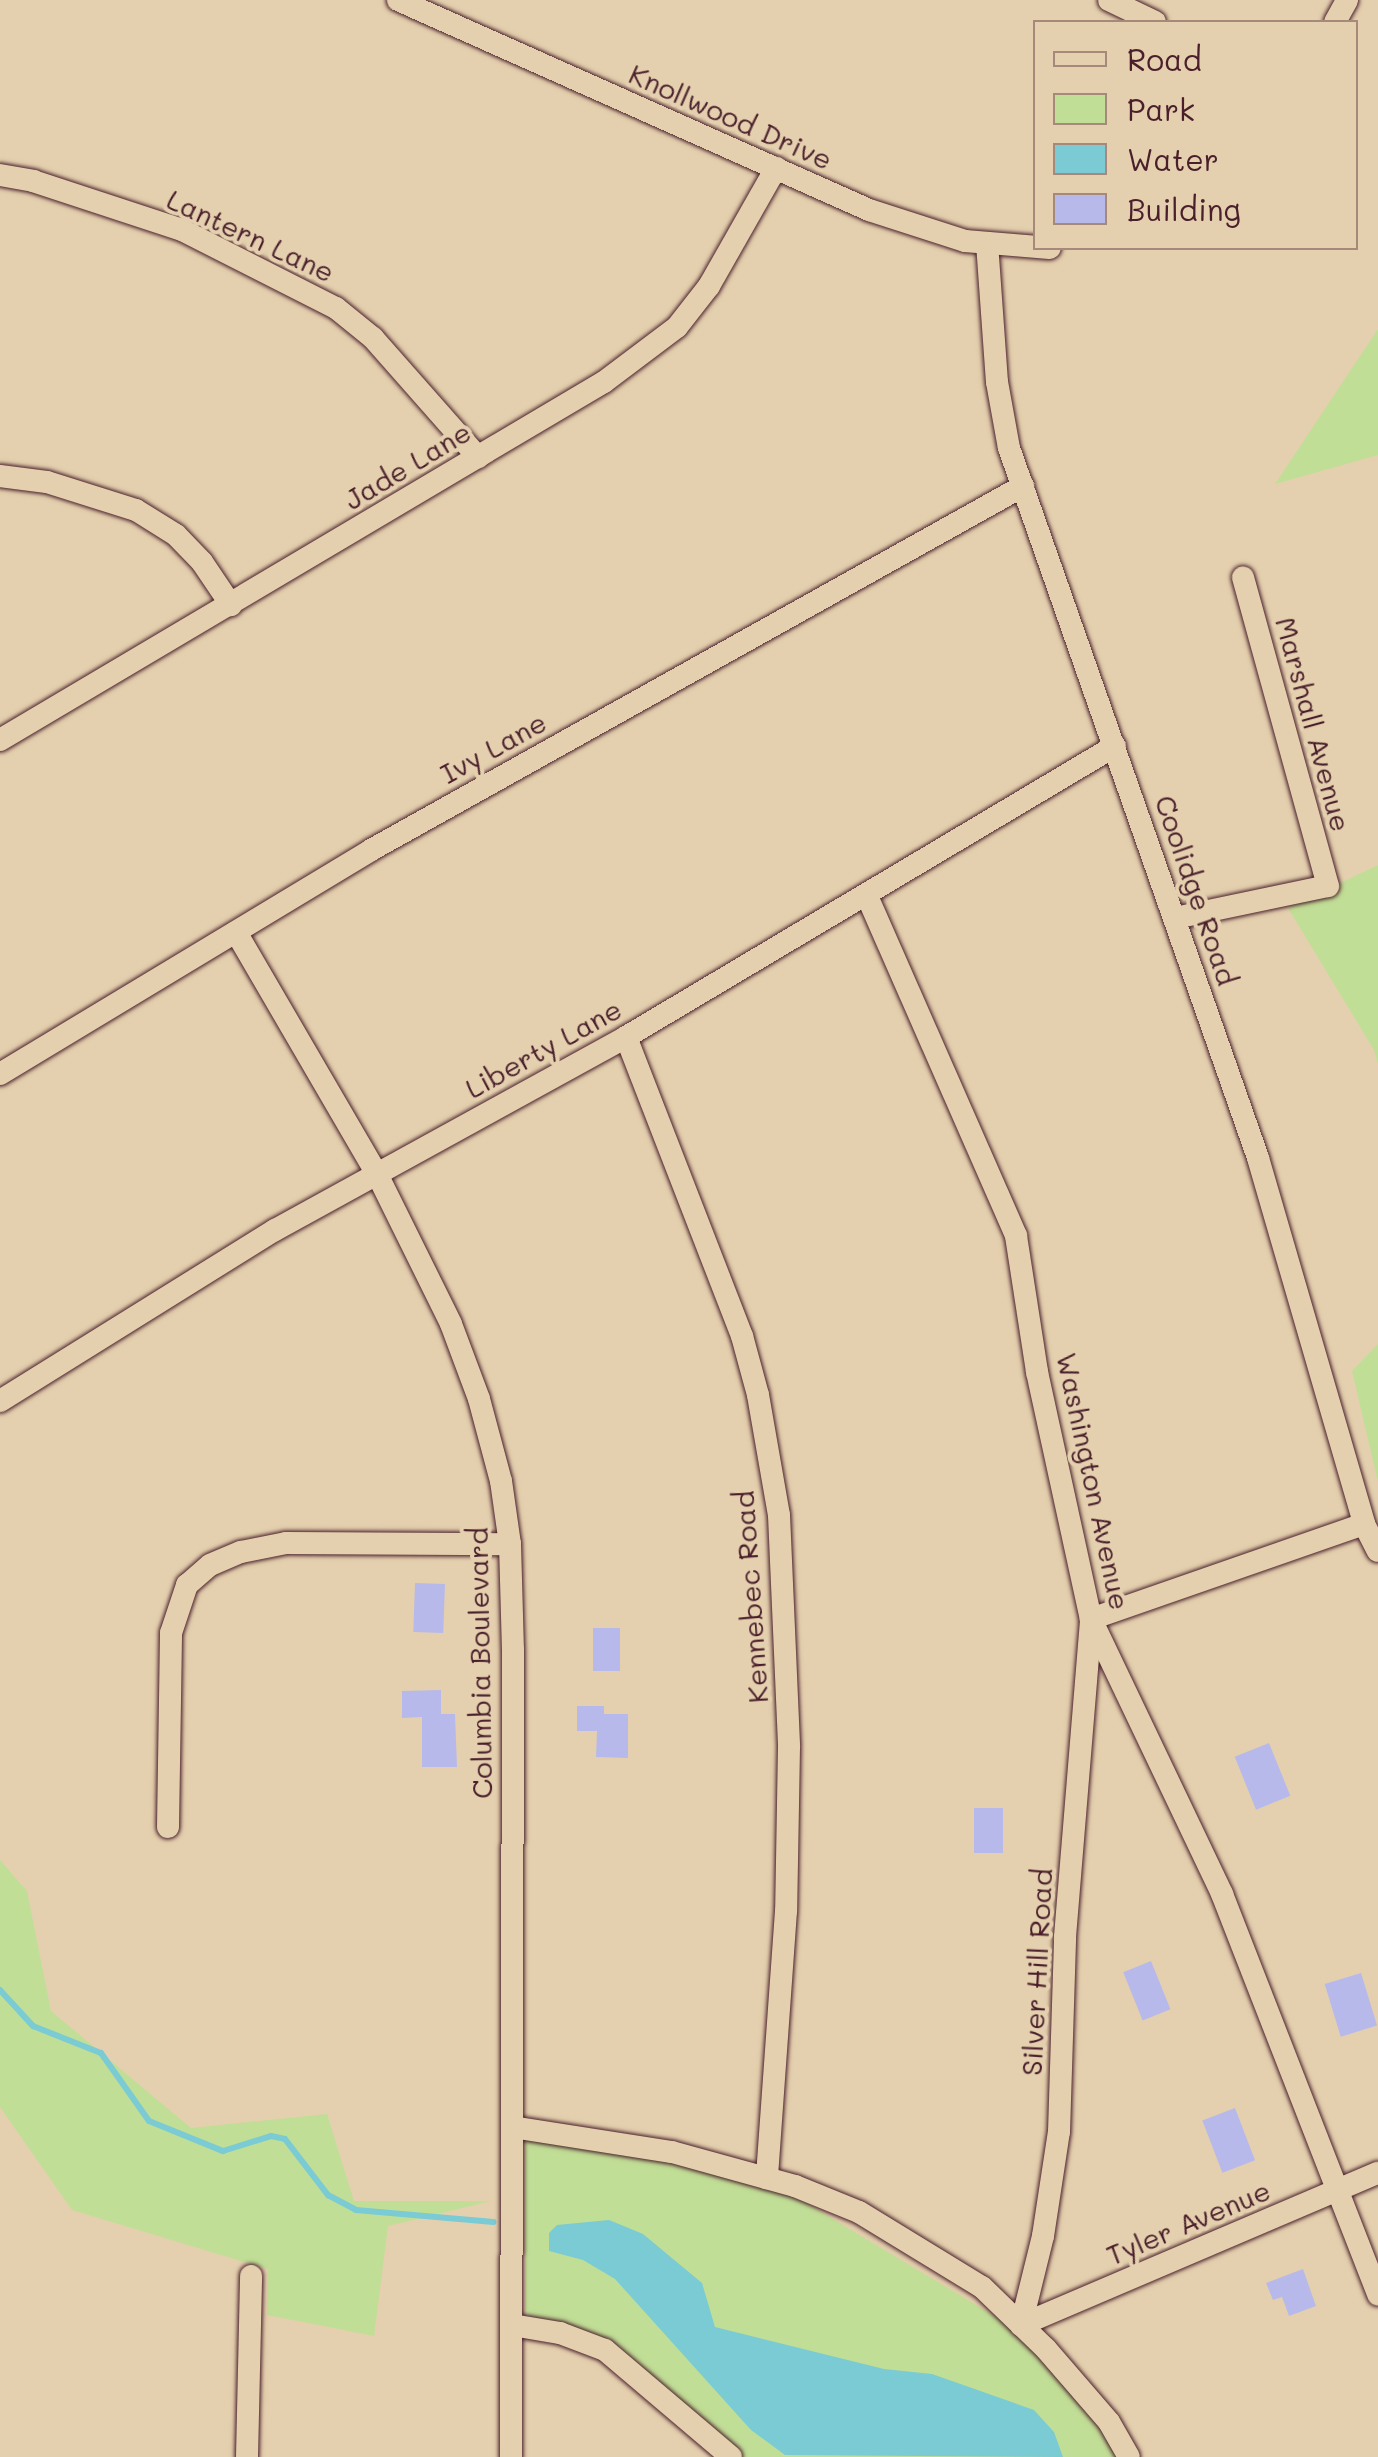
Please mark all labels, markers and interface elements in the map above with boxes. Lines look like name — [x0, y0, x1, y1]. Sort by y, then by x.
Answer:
legend — [1033, 20, 1358, 250]
text: Road — [1127, 39, 1202, 79]
street label: Knollwood Drive — [624, 56, 838, 176]
text: Park — [1127, 89, 1195, 129]
text: Water — [1127, 139, 1219, 179]
street label: Lantern Lane — [162, 182, 340, 288]
text: Building — [1127, 189, 1241, 229]
street label: Jade Lane — [338, 414, 476, 516]
street label: Marshall Avenue — [1269, 613, 1359, 835]
street label: Ivy Lane — [434, 704, 552, 790]
street label: Coolidge Road — [1149, 791, 1245, 989]
street label: Liberty Lane — [459, 991, 627, 1105]
street label: Washington Avenue — [1050, 1349, 1138, 1613]
street label: Kennebec Road — [726, 1490, 774, 1704]
street label: Columbia Boulevard — [460, 1527, 498, 1799]
street label: Silver Hill Road — [1014, 1867, 1058, 2077]
street label: Tyler Avenue — [1101, 2172, 1275, 2272]

